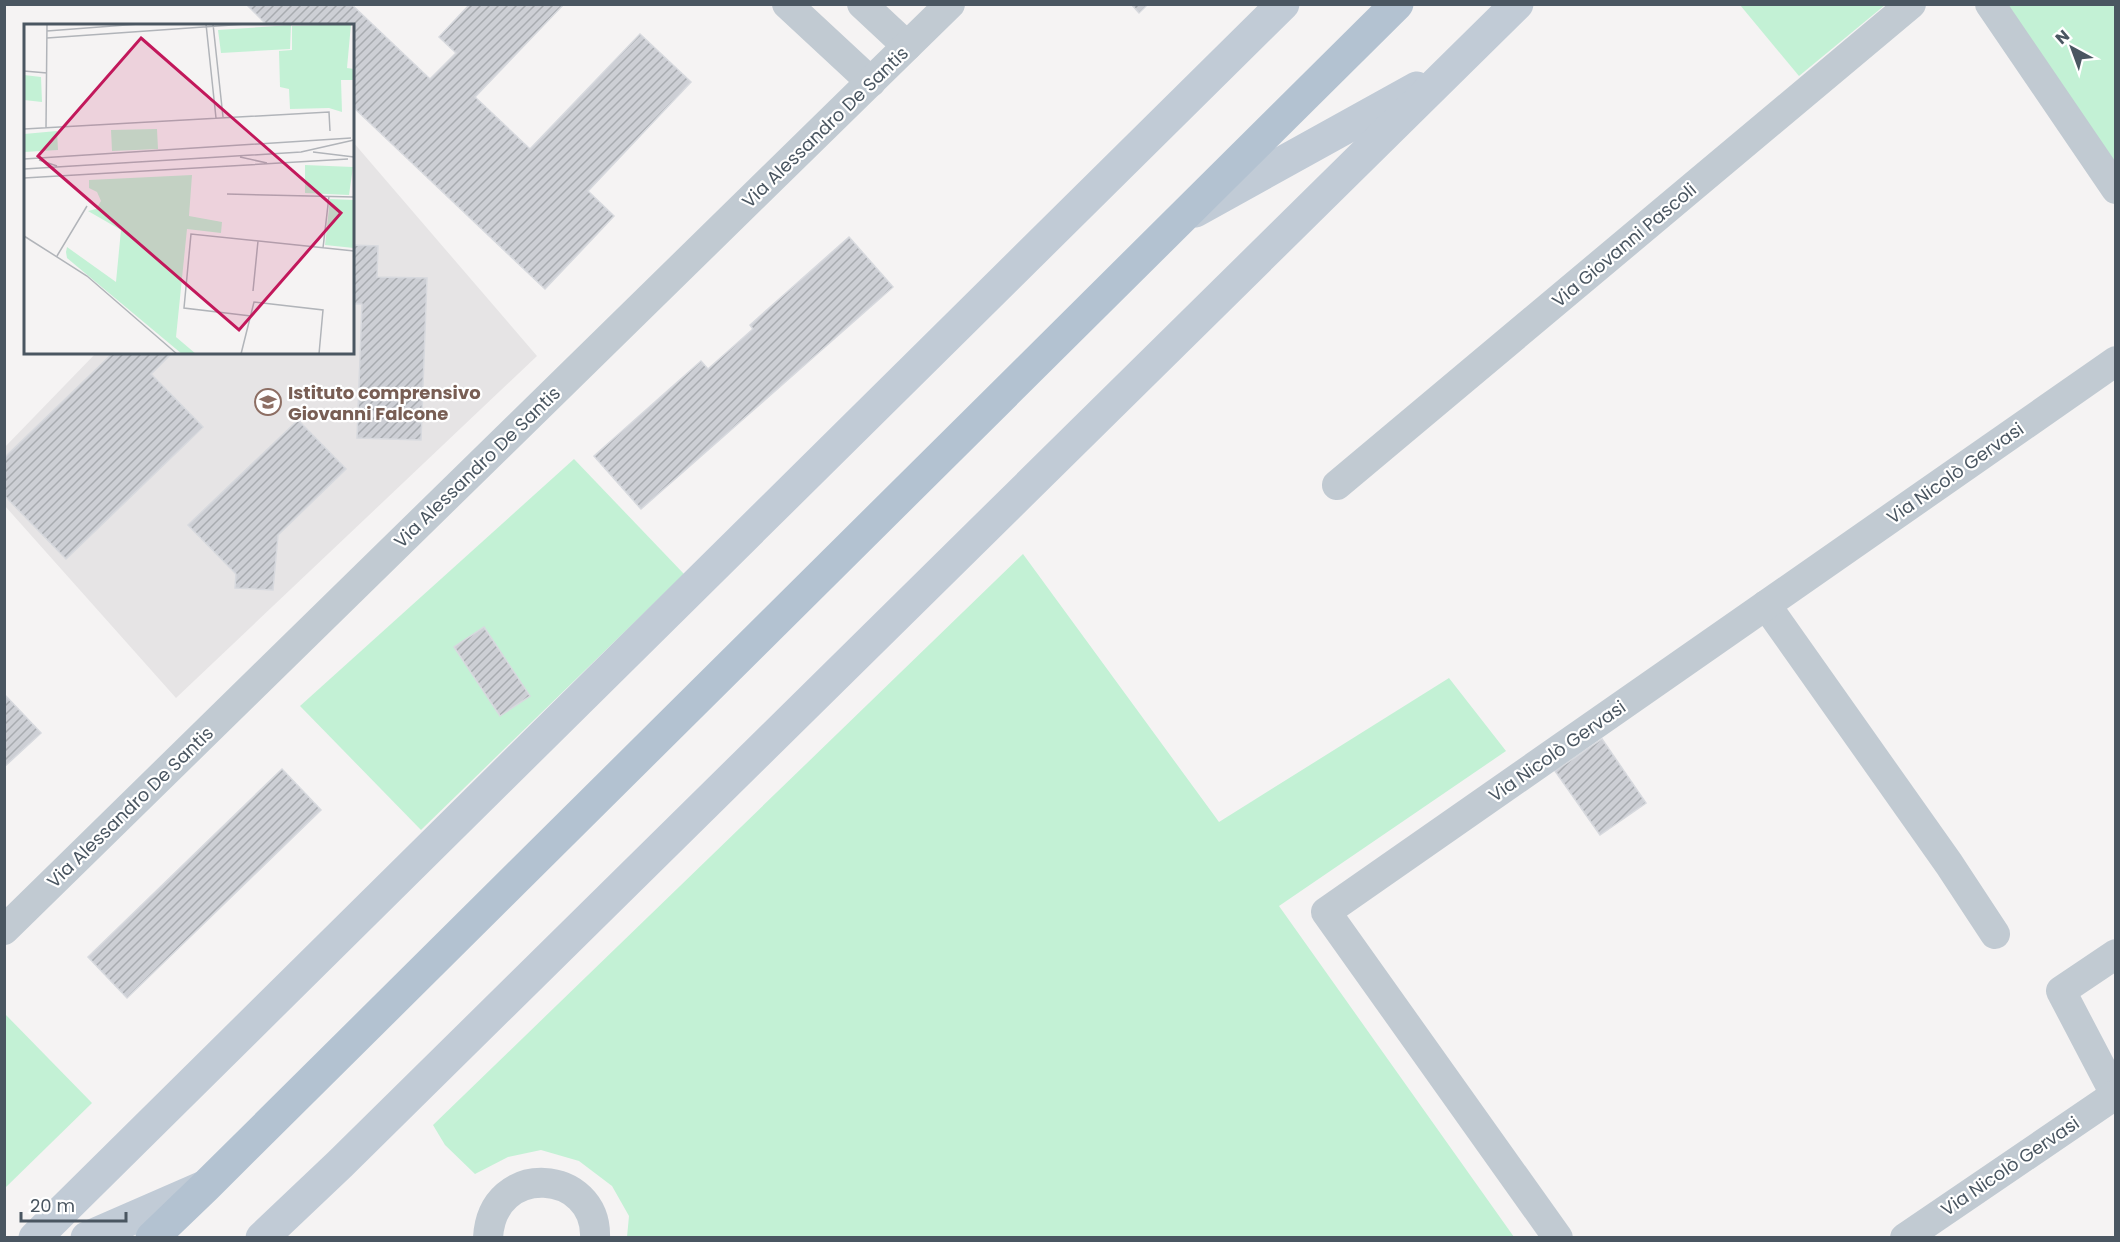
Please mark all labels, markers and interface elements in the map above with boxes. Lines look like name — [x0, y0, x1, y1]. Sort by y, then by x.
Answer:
north arrow — [2042, 18, 2102, 78]
inset map — [24, 24, 354, 354]
text: N — [2050, 24, 2075, 50]
street label: Via Alessandro De Santis — [736, 41, 914, 213]
street label: Via Giovanni Pascoli — [1547, 177, 1701, 313]
place label: Istituto comprensivo Giovanni Falcone — [288, 380, 481, 426]
street label: Via Alessandro De Santis — [388, 381, 566, 553]
school or university icon: Istituto comprensivo Giovanni Falcone — [253, 387, 283, 417]
street label: Via Nicolò Gervasi — [1882, 416, 2028, 530]
street label: Via Nicolò Gervasi — [1484, 694, 1630, 808]
street label: Via Alessandro De Santis — [41, 721, 219, 893]
street label: Via Nicolò Gervasi — [1936, 1110, 2084, 1222]
scale bar — [21, 1185, 126, 1223]
text: 20 m — [30, 1193, 75, 1218]

